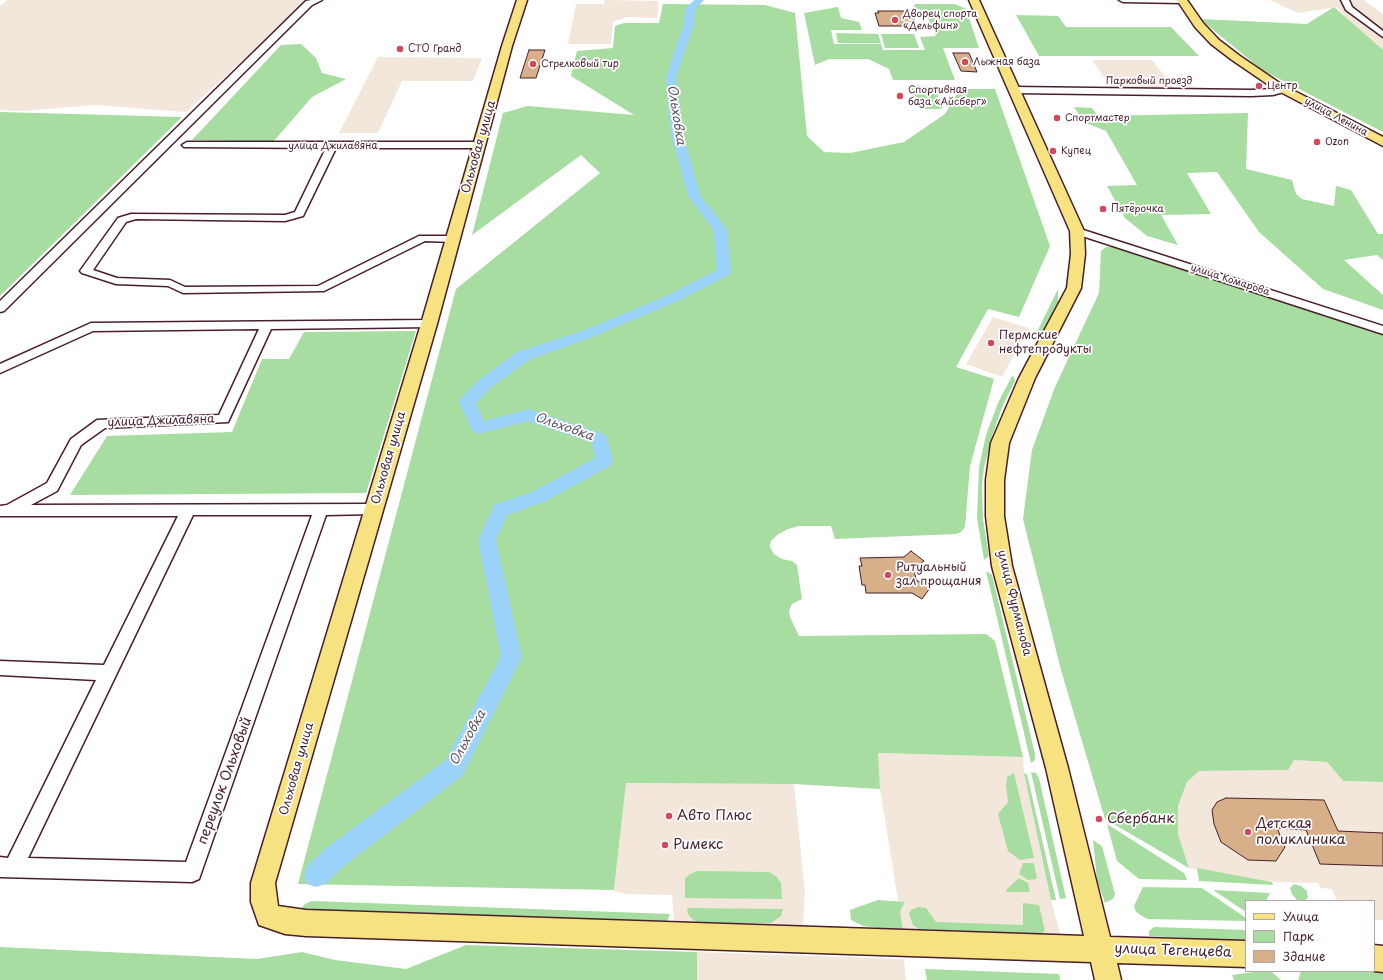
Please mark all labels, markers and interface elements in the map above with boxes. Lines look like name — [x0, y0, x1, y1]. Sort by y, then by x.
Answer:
place label: Дворец спорта «Дельфин» — [903, 8, 977, 32]
marker: Дворец спорта «Дельфин» — [890, 15, 900, 25]
place label: СТО Гранд — [408, 43, 461, 55]
marker: СТО Гранд — [395, 44, 405, 54]
place label: Лыжная база — [973, 56, 1040, 68]
marker: Лыжная база — [960, 57, 970, 67]
place label: Стрелковый тир — [541, 58, 619, 70]
marker: Стрелковый тир — [528, 59, 538, 69]
street label: Парковый проезд — [1106, 75, 1192, 87]
place label: Центр — [1267, 80, 1297, 92]
marker: Центр — [1254, 81, 1264, 91]
water label: Ольховка — [664, 84, 688, 146]
place label: Спортивная база «Айсберг» — [908, 84, 986, 108]
marker: Спортивная база «Айсберг» — [895, 91, 905, 101]
street label: улица Ленина — [1302, 95, 1370, 139]
street label: Ольховая улица — [459, 99, 499, 195]
place label: Спортмастер — [1065, 112, 1130, 124]
marker: Спортмастер — [1052, 113, 1062, 123]
place label: Ozon — [1325, 136, 1349, 148]
marker: Ozon — [1312, 137, 1322, 147]
street label: улица Джилавяна — [288, 140, 378, 152]
place label: Купец — [1061, 145, 1091, 157]
marker: Купец — [1048, 146, 1058, 156]
place label: Пятёрочка — [1111, 203, 1164, 215]
marker: Пятёрочка — [1098, 204, 1108, 214]
street label: улица Комарова — [1189, 262, 1271, 298]
place label: Пермские нефтепродукты — [999, 329, 1092, 357]
marker: Пермские нефтепродукты — [986, 338, 996, 348]
street label: Ольховая улица — [369, 410, 409, 506]
water label: Ольховка — [533, 410, 595, 444]
street label: улица Джилавяна — [107, 412, 215, 430]
street label: улица Фурманова — [994, 548, 1034, 658]
place label: Ритуальный зал прощания — [896, 561, 982, 589]
marker: Ритуальный зал прощания — [883, 570, 893, 580]
water label: Ольховка — [446, 708, 490, 768]
street label: переулок Ольховый — [194, 715, 256, 847]
street label: Ольховая улица — [277, 721, 317, 817]
place label: Авто Плюс — [677, 808, 752, 824]
marker: Авто Плюс — [664, 811, 674, 821]
place label: Сбербанк — [1107, 811, 1175, 827]
marker: Сбербанк — [1094, 814, 1104, 824]
place label: Детская поликлиника — [1256, 816, 1345, 848]
marker: Детская поликлиника — [1243, 827, 1253, 837]
place label: Римекс — [673, 837, 723, 853]
marker: Римекс — [660, 840, 670, 850]
legend — [1245, 900, 1375, 972]
text: Улица — [1283, 907, 1319, 925]
text: Парк — [1283, 927, 1314, 945]
street label: улица Тегенцева — [1114, 941, 1232, 961]
text: Здание — [1283, 947, 1325, 965]

